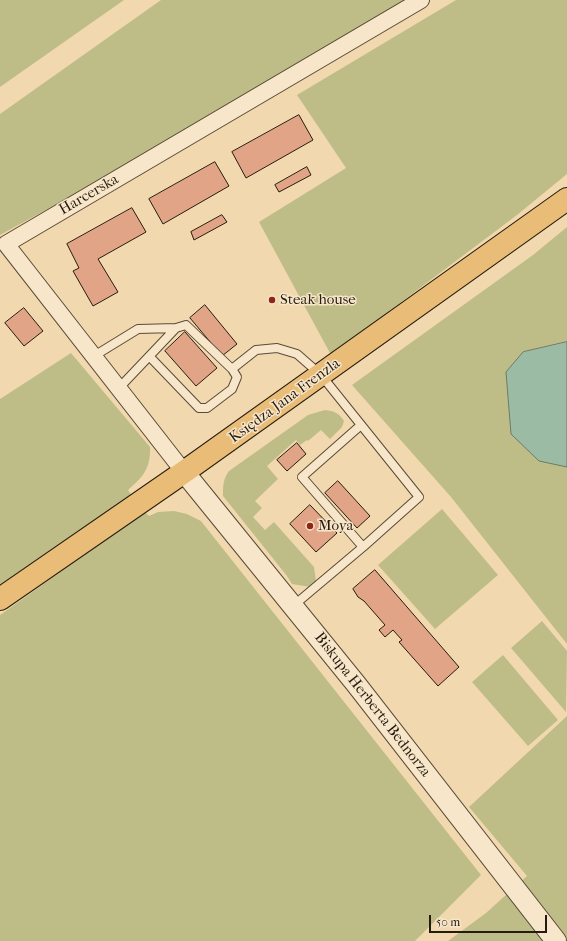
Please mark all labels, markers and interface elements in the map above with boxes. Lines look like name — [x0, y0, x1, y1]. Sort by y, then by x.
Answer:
street label: Harcerska — [56, 171, 122, 219]
place label: Steak house — [280, 291, 356, 309]
marker: Steak house — [267, 295, 277, 305]
street label: Księdza Jana Frenzla — [226, 355, 344, 447]
place label: Moya — [318, 517, 353, 535]
marker: Moya — [305, 521, 315, 531]
street label: Biskupa Herberta Bednorza — [310, 629, 434, 781]
scale bar — [431, 907, 549, 933]
text: 50 m — [436, 915, 460, 929]

